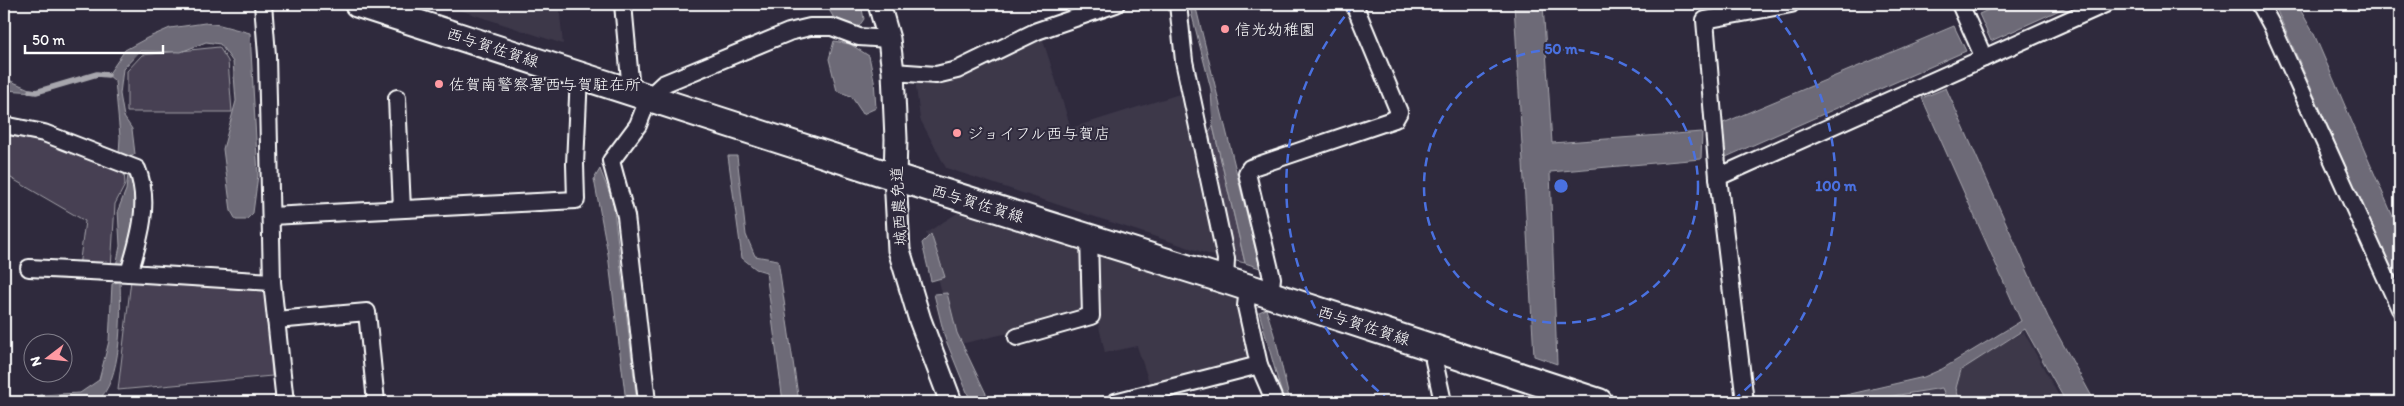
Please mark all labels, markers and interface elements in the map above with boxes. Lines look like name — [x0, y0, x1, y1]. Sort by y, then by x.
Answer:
place label: 信光幼稚園 — [1235, 20, 1315, 39]
scale bar — [25, 22, 162, 54]
marker: 信光幼稚園 — [1219, 23, 1231, 35]
street label: 西与賀佐賀線 — [444, 24, 541, 71]
text: 50 m — [32, 31, 65, 49]
text: 50 m — [1544, 40, 1578, 58]
place label: 佐賀南警察署西与賀駐在所 — [449, 75, 641, 94]
marker: 佐賀南警察署西与賀駐在所 — [433, 78, 445, 90]
place label: ジョイフル西与賀店 — [967, 124, 1110, 143]
marker: ジョイフル西与賀店 — [951, 127, 963, 139]
street label: 城西農免道 — [887, 166, 910, 246]
centre of rings — [1552, 177, 1570, 195]
text: 100 m — [1815, 177, 1857, 195]
street label: 西与賀佐賀線 — [929, 180, 1027, 227]
street label: 西与賀佐賀線 — [1315, 302, 1412, 349]
north arrow — [22, 334, 72, 384]
text: N — [27, 355, 45, 368]

